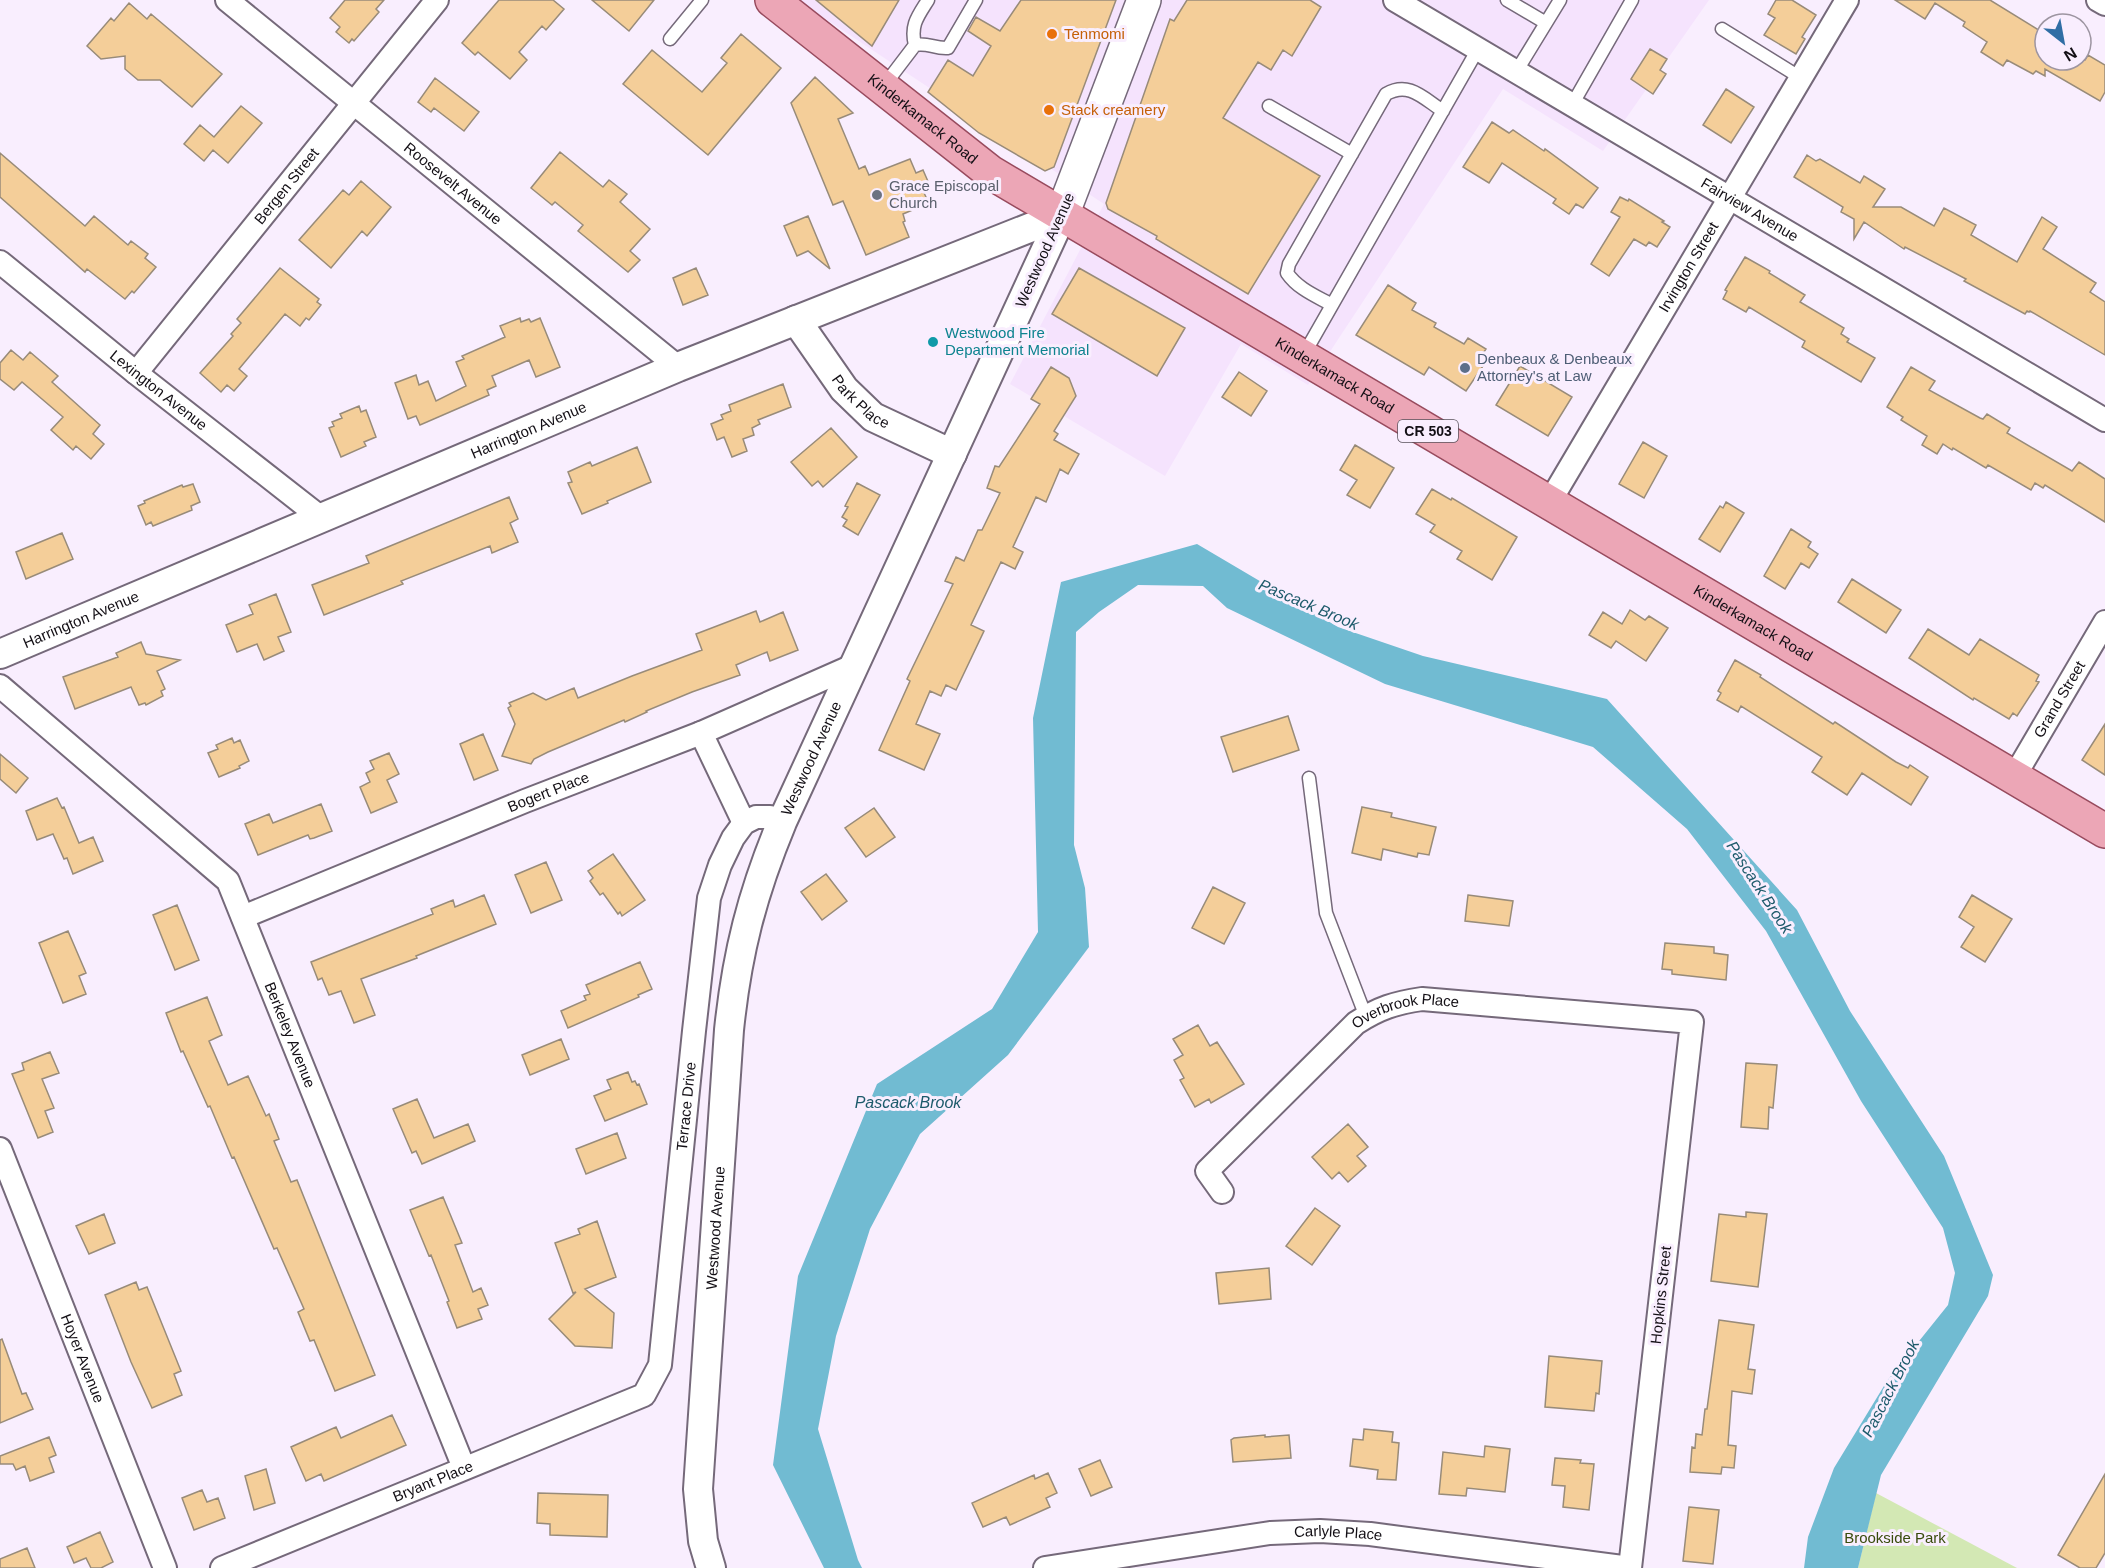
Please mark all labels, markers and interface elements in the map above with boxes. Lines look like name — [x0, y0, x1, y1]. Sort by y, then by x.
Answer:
north arrow — [2033, 12, 2093, 72]
place label: Tenmomi — [1064, 25, 1125, 42]
marker: Tenmomi — [1045, 27, 1059, 41]
text: N — [2061, 44, 2080, 65]
street label: Kinderkamack Road — [865, 70, 981, 167]
place label: Stack creamery — [1061, 101, 1166, 118]
marker: Stack creamery — [1042, 103, 1056, 117]
street label: Roosevelt Avenue — [401, 139, 505, 228]
street label: Bergen Street — [251, 144, 323, 227]
street label: Fairview Avenue — [1698, 174, 1801, 245]
place label: Grace Episcopal Church — [889, 177, 999, 211]
marker: Grace Episcopal Church — [870, 188, 884, 202]
street label: Westwood Avenue — [1012, 190, 1077, 310]
street label: Irvington Street — [1655, 218, 1722, 315]
place label: Westwood Fire Department Memorial — [945, 324, 1089, 358]
street label: Kinderkamack Road — [1272, 334, 1397, 417]
marker: Westwood Fire Department Memorial — [926, 335, 940, 349]
street label: Lexington Avenue — [107, 346, 211, 434]
place label: Denbeaux & Denbeaux Attorney's at Law — [1477, 350, 1633, 384]
marker: Denbeaux & Denbeaux Attorney's at Law — [1458, 361, 1472, 375]
street label: Park Place — [829, 371, 892, 431]
street label: Harrington Avenue — [468, 398, 589, 462]
road number: CR 503 — [1398, 420, 1458, 442]
water label: Pascack Brook — [1256, 576, 1362, 634]
street label: Kinderkamack Road — [1691, 581, 1816, 664]
street label: Harrington Avenue — [20, 587, 141, 651]
street label: Grand Street — [2030, 657, 2089, 740]
street label: Westwood Avenue — [777, 698, 845, 818]
street label: Bogert Place — [505, 768, 591, 815]
water label: Pascack Brook — [1723, 838, 1796, 937]
street label: Berkeley Avenue — [262, 980, 319, 1090]
street label: Overbrook Place — [1348, 990, 1460, 1032]
street label: Terrace Drive — [673, 1061, 699, 1152]
water label: Pascack Brook — [855, 1094, 962, 1111]
street label: Westwood Avenue — [702, 1166, 728, 1290]
street label: Hopkins Street — [1647, 1244, 1674, 1345]
street label: Hoyer Avenue — [58, 1311, 108, 1405]
water label: Pascack Brook — [1859, 1336, 1923, 1440]
street label: Bryant Place — [390, 1457, 475, 1505]
street label: Carlyle Place — [1294, 1522, 1383, 1544]
park label: Brookside Park — [1844, 1529, 1946, 1546]

